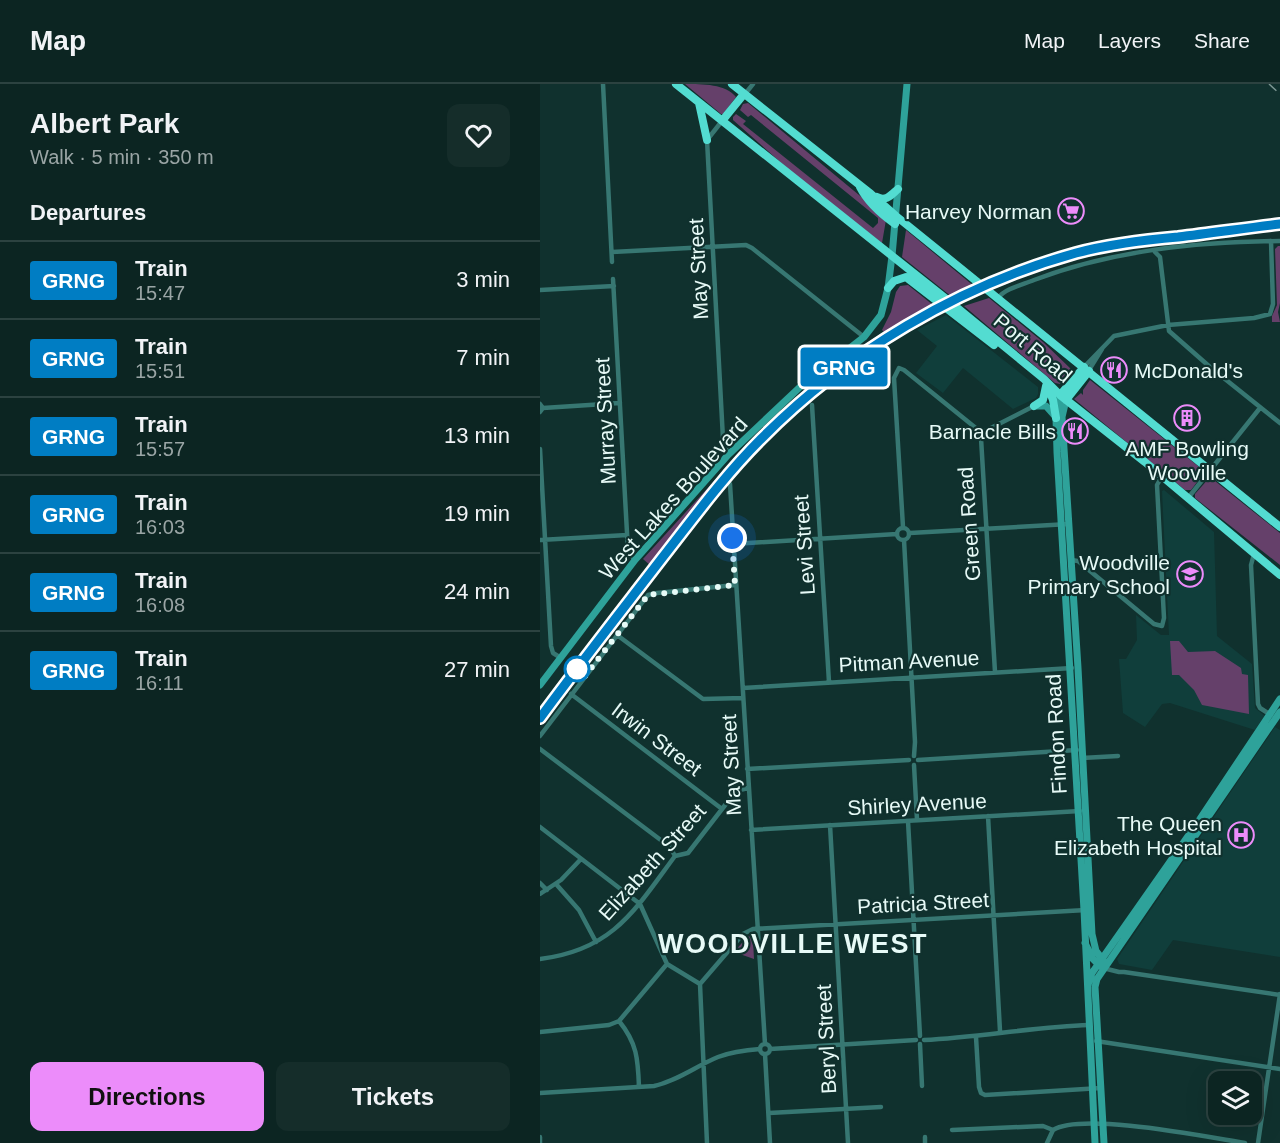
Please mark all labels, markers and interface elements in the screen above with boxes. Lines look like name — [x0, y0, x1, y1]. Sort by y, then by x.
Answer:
text: Map — [30, 25, 86, 56]
text: Map — [1024, 29, 1065, 52]
text: Layers — [1098, 29, 1161, 52]
text: Share — [1194, 29, 1250, 52]
button: heart — [447, 104, 510, 167]
text: Albert Park — [30, 108, 179, 139]
text: Walk · 5 min · 350 m — [30, 146, 214, 168]
supermarket icon: Harvey Norman — [1056, 196, 1086, 226]
text: Departures — [30, 200, 146, 225]
place label: Harvey Norman — [905, 200, 1052, 223]
street label: May Street — [684, 218, 712, 320]
text: Train — [135, 256, 188, 281]
text: 3 min — [456, 267, 510, 292]
text: GRNG — [42, 269, 105, 292]
text: 15:47 — [135, 282, 185, 304]
street label: Port Road — [989, 309, 1077, 387]
text: Train — [135, 334, 188, 359]
text: 7 min — [456, 345, 510, 370]
text: GRNG — [42, 347, 105, 370]
line badge: GRNG — [802, 348, 886, 386]
restaurant icon: McDonald's — [1099, 355, 1129, 385]
text: GRNG — [813, 356, 876, 379]
street label: Murray Street — [590, 357, 620, 485]
place label: McDonald's — [1134, 359, 1243, 382]
text: 15:51 — [135, 360, 185, 382]
building icon: AMF Bowling Wooville — [1172, 403, 1202, 433]
text: Train — [135, 412, 188, 437]
street label: West Lakes Boulevard — [594, 412, 752, 584]
restaurant icon: Barnacle Bills — [1060, 416, 1090, 446]
place label: Barnacle Bills — [929, 420, 1056, 443]
text: 13 min — [444, 423, 510, 448]
text: GRNG — [42, 425, 105, 448]
place label: AMF Bowling Wooville — [1125, 437, 1249, 484]
text: 15:57 — [135, 438, 185, 460]
street label: Green Road — [954, 466, 984, 582]
text: Train — [135, 490, 188, 515]
street label: Levi Street — [789, 494, 819, 596]
text: 19 min — [444, 501, 510, 526]
text: GRNG — [42, 503, 105, 526]
text: 16:03 — [135, 516, 185, 538]
your location — [717, 523, 747, 553]
place label: Woodville Primary School — [1028, 551, 1170, 598]
school or university icon: Woodville Primary School — [1175, 559, 1205, 589]
text: Train — [135, 568, 188, 593]
text: 24 min — [444, 579, 510, 604]
text: GRNG — [42, 581, 105, 604]
text: 16:08 — [135, 594, 185, 616]
text: Train — [135, 646, 188, 671]
street label: Pitman Avenue — [838, 646, 980, 676]
unlabelled marker — [564, 656, 590, 682]
text: 27 min — [444, 657, 510, 682]
text: GRNG — [42, 659, 105, 682]
text: 16:11 — [135, 672, 184, 694]
street label: Findon Road — [1041, 673, 1071, 795]
street label: Irwin Street — [608, 698, 706, 780]
street label: May Street — [717, 714, 745, 816]
street label: Shirley Avenue — [847, 789, 987, 819]
street label: Elizabeth Street — [594, 799, 710, 925]
place label: The Queen Elizabeth Hospital — [1054, 812, 1222, 859]
hospital icon: The Queen Elizabeth Hospital — [1226, 820, 1256, 850]
street label: Patricia Street — [857, 888, 990, 918]
district label: WOODVILLE WEST — [658, 929, 928, 959]
street label: Beryl Street — [812, 983, 840, 1094]
button: Directions — [30, 1062, 264, 1131]
button: Tickets — [276, 1062, 510, 1131]
map controls — [1208, 1071, 1262, 1125]
button: layers — [1208, 1071, 1262, 1125]

